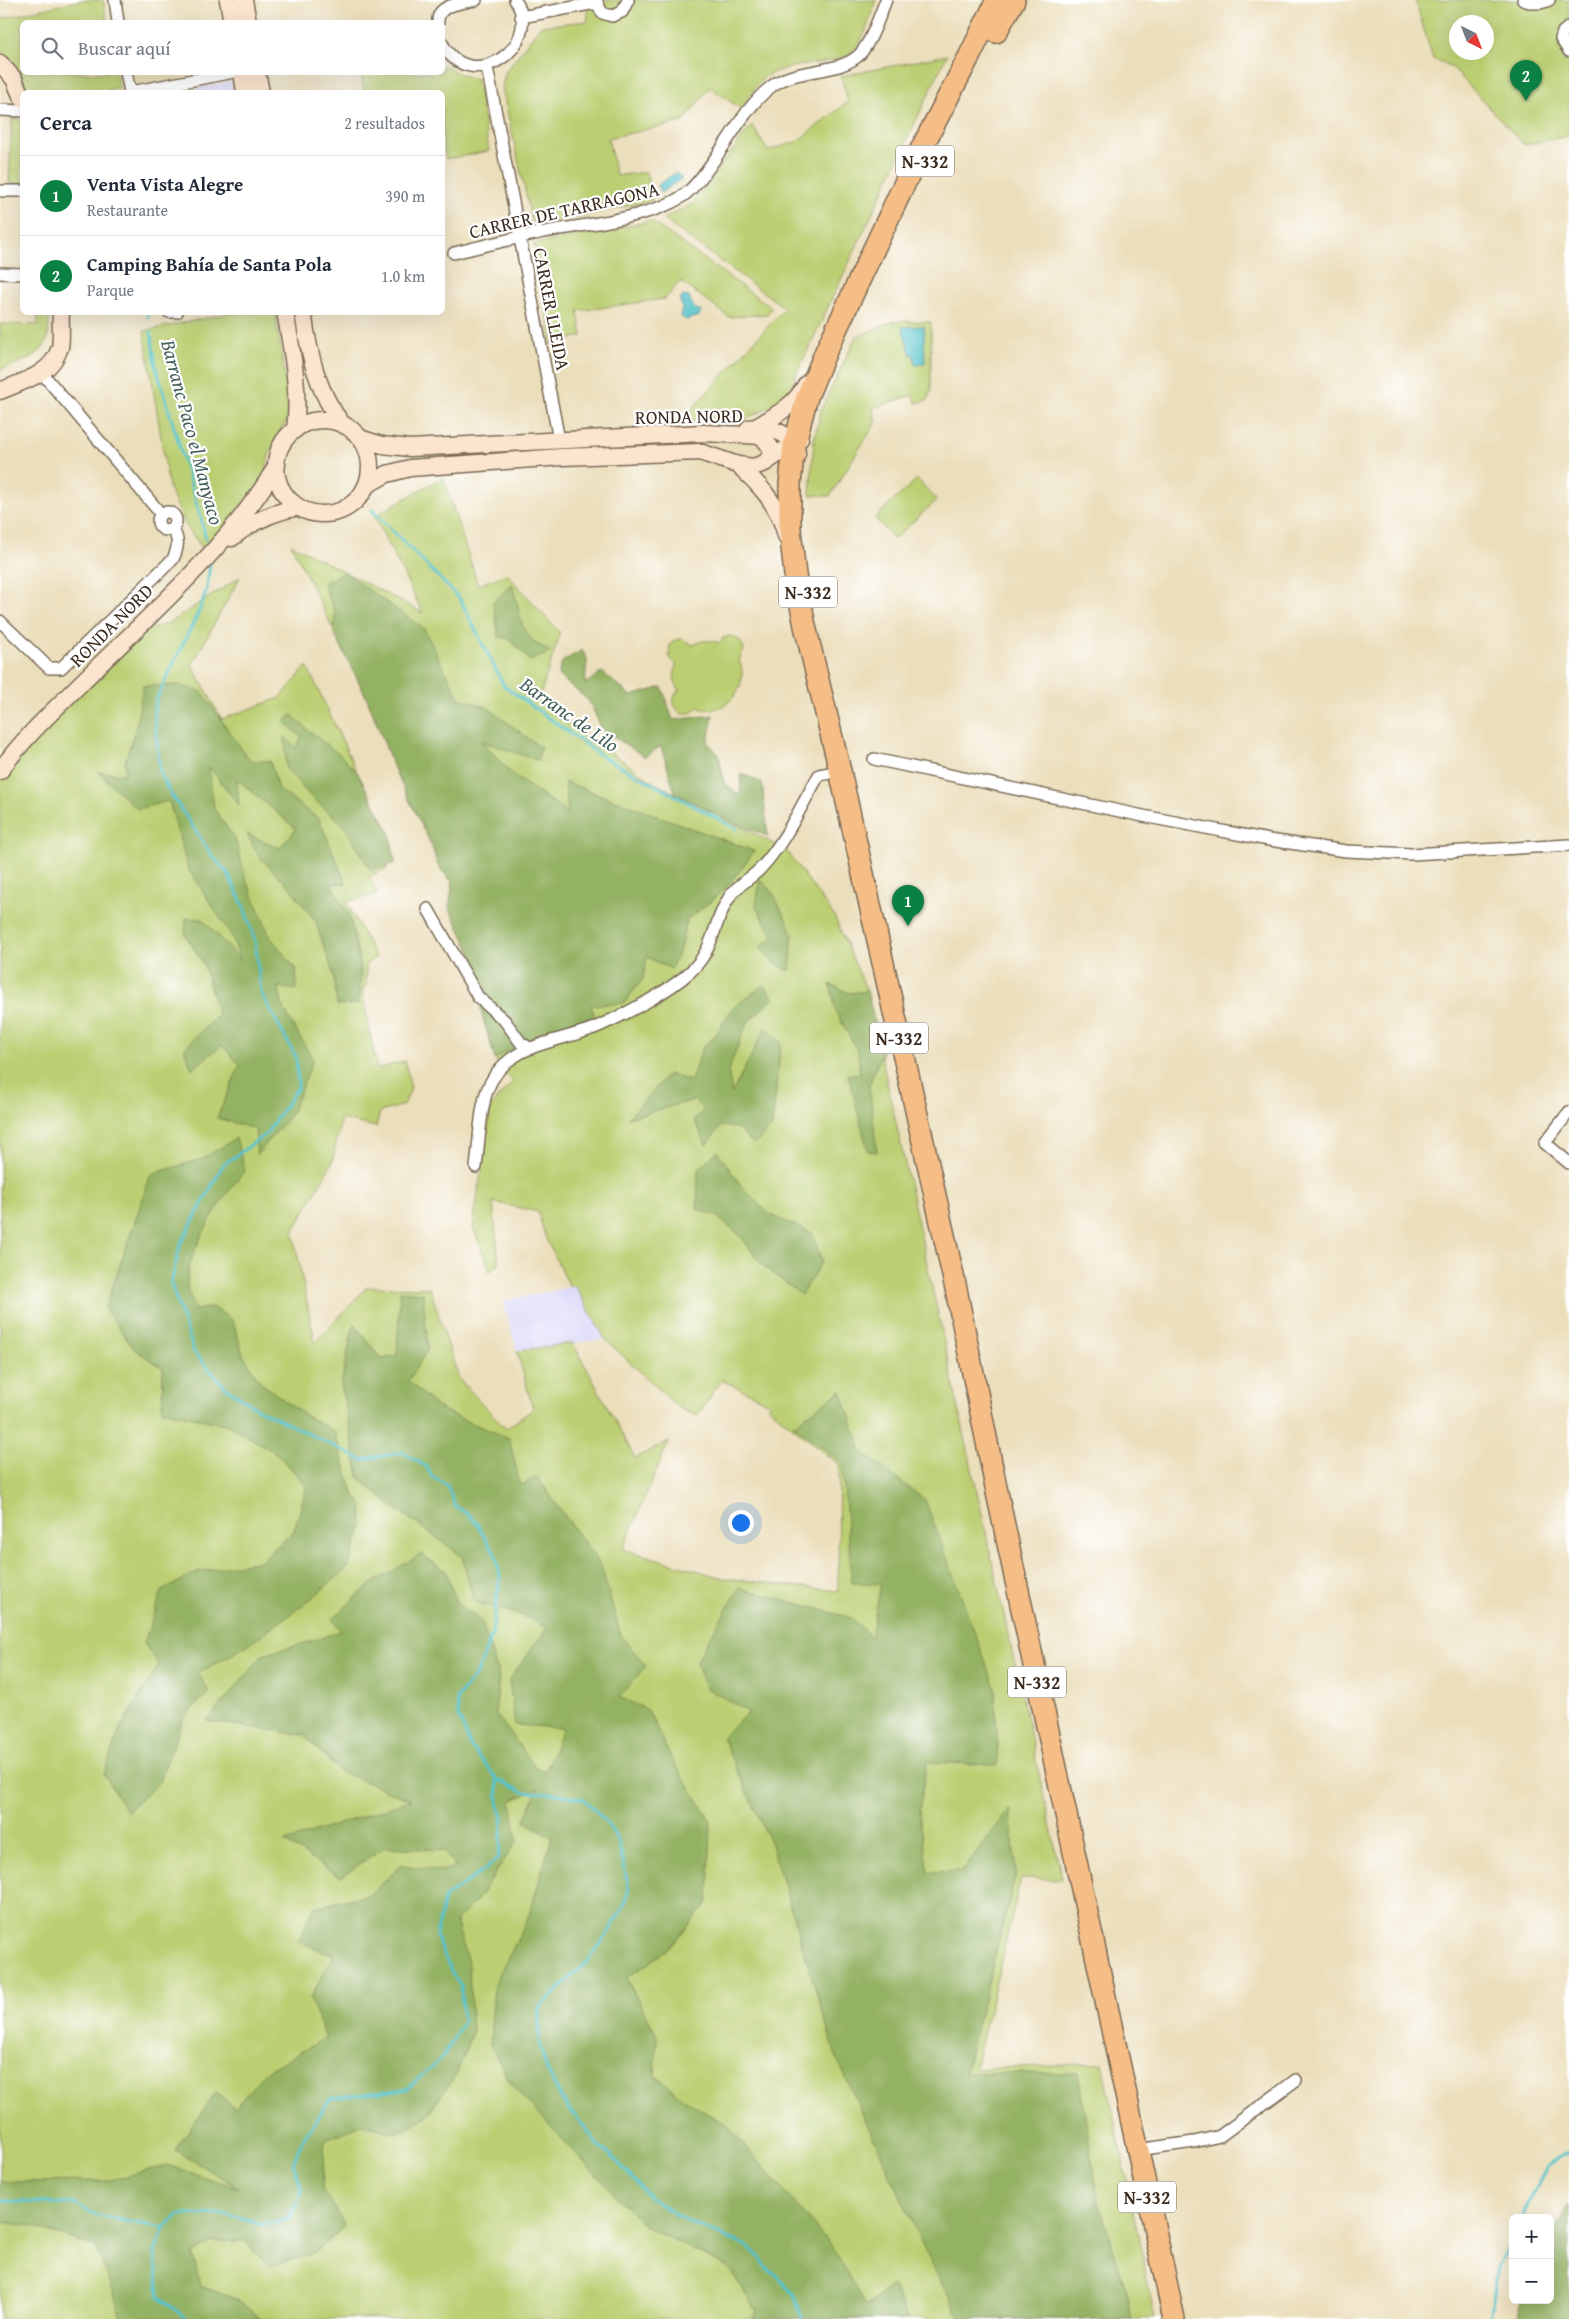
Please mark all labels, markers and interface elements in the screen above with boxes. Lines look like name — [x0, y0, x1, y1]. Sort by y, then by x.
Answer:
north arrow — [1449, 15, 1494, 60]
search box — [20, 20, 445, 75]
icon: search — [38, 34, 66, 62]
text: Buscar aquí — [78, 34, 171, 62]
pin: 2 — [1510, 60, 1542, 101]
text: Cerca — [40, 107, 92, 138]
text: 2 resultados — [344, 111, 425, 135]
road number: N-332 — [896, 146, 954, 177]
text: Venta Vista Alegre — [87, 170, 243, 198]
street label: CARRER DE TARRAGONA — [466, 174, 662, 245]
text: 1 — [52, 184, 60, 208]
text: 390 m — [385, 184, 425, 208]
text: Restaurante — [87, 198, 168, 222]
street label: CARRER LLEIDA — [526, 245, 578, 373]
text: Camping Bahía de Santa Pola — [87, 250, 332, 278]
text: 2 — [52, 264, 60, 288]
text: 1.0 km — [381, 264, 425, 288]
text: Parque — [87, 278, 134, 302]
water label: Barranc Paco el Manyaco — [154, 335, 232, 528]
street label: RONDA NORD — [635, 401, 743, 431]
road number: N-332 — [779, 576, 837, 608]
street label: RONDA NORD — [63, 577, 159, 673]
water label: Barranc de Lilo — [514, 669, 626, 759]
pin: 1 — [892, 885, 924, 926]
road number: N-332 — [870, 1022, 928, 1054]
your location — [728, 1510, 754, 1536]
road number: N-332 — [1008, 1666, 1066, 1698]
road number: N-332 — [1118, 2182, 1176, 2212]
map controls — [1509, 2214, 1554, 2304]
button: + — [1509, 2214, 1554, 2259]
button: − — [1509, 2259, 1554, 2304]

